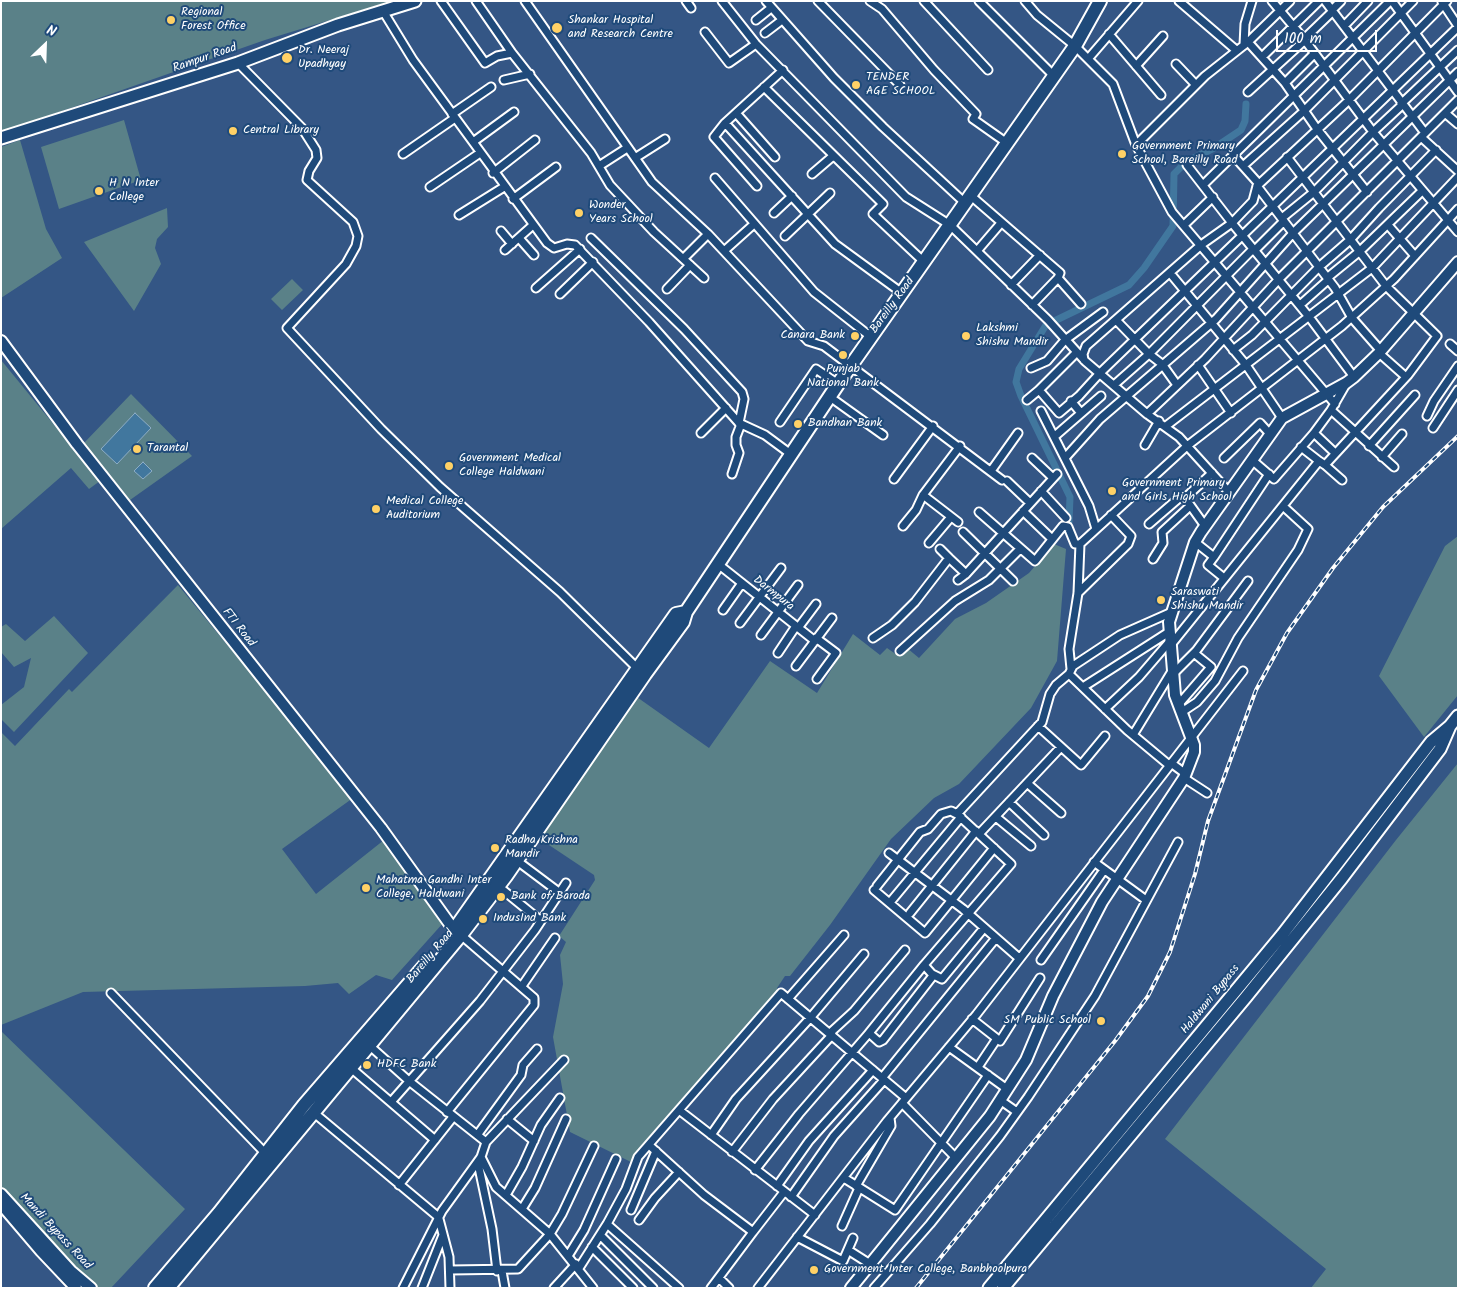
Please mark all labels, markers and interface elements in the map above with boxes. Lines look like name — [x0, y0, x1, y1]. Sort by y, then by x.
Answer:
place label: Regional Forest Office — [181, 6, 246, 34]
marker: Regional Forest Office — [165, 14, 177, 26]
place label: Shankar Hospital and Research Centre — [568, 14, 673, 42]
text: N — [43, 19, 60, 43]
north arrow — [20, 20, 70, 70]
scale bar — [1279, 20, 1380, 52]
marker: Shankar Hospital and Research Centre — [550, 21, 564, 35]
text: 100 m — [1284, 27, 1322, 51]
street label: Rampur Road — [171, 41, 239, 77]
place label: Dr. Neeraj Upadhyay — [298, 44, 349, 72]
marker: Dr. Neeraj Upadhyay — [280, 51, 294, 65]
place label: TENDER AGE SCHOOL — [866, 71, 935, 99]
marker: TENDER AGE SCHOOL — [850, 79, 862, 91]
place label: Central Library — [243, 124, 319, 138]
marker: Central Library — [227, 125, 239, 137]
place label: Government Primary School, Bareilly Road — [1132, 140, 1237, 168]
marker: Government Primary School, Bareilly Road — [1116, 148, 1128, 160]
place label: H N Inter College — [109, 177, 159, 205]
marker: H N Inter College — [93, 185, 105, 197]
place label: Wonder Years School — [589, 199, 653, 227]
marker: Wonder Years School — [573, 207, 585, 219]
street label: Bareilly Road — [868, 275, 918, 337]
place label: Lakshmi Shishu Mandir — [976, 322, 1048, 350]
place label: Canara Bank — [780, 329, 845, 343]
marker: Canara Bank — [849, 330, 861, 342]
marker: Lakshmi Shishu Mandir — [960, 330, 972, 342]
marker: Punjab National Bank — [837, 349, 849, 361]
place label: Punjab National Bank — [807, 363, 879, 391]
place label: Bandhan Bank — [808, 417, 882, 431]
marker: Bandhan Bank — [792, 418, 804, 430]
place label: Tarantal — [147, 442, 188, 456]
marker: Tarantal — [131, 443, 143, 455]
place label: Government Medical College Haldwani — [459, 452, 561, 480]
marker: Government Medical College Haldwani — [443, 460, 455, 472]
place label: Government Primary and Girls High School — [1122, 477, 1232, 505]
marker: Government Primary and Girls High School — [1106, 485, 1118, 497]
place label: Medical College Auditorium — [386, 495, 463, 523]
marker: Medical College Auditorium — [370, 503, 382, 515]
street label: Darmpura — [750, 574, 796, 614]
place label: Saraswati Shishu Mandir — [1171, 586, 1243, 614]
marker: Saraswati Shishu Mandir — [1155, 594, 1167, 606]
street label: FTI Road — [218, 606, 258, 650]
place label: Radha Krishna Mandir — [505, 834, 578, 862]
marker: Radha Krishna Mandir — [489, 842, 501, 854]
place label: Mahatma Gandhi Inter College, Haldwani — [376, 874, 491, 902]
marker: Mahatma Gandhi Inter College, Haldwani — [360, 882, 372, 894]
place label: Bank of Baroda — [511, 890, 590, 904]
marker: Bank of Baroda — [495, 891, 507, 903]
place label: IndusInd Bank — [493, 912, 566, 926]
marker: IndusInd Bank — [477, 913, 489, 925]
street label: Bareilly Road — [404, 927, 458, 987]
street label: Haldwani Bypass — [1179, 962, 1243, 1038]
place label: SM Public School — [1004, 1014, 1091, 1028]
marker: SM Public School — [1095, 1015, 1107, 1027]
place label: HDFC Bank — [377, 1058, 436, 1072]
marker: HDFC Bank — [361, 1059, 373, 1071]
street label: Mandi Bypass Road — [16, 1191, 94, 1273]
place label: Government Inter College, Banbhoolpura — [824, 1263, 1027, 1277]
marker: Government Inter College, Banbhoolpura — [808, 1264, 820, 1276]

